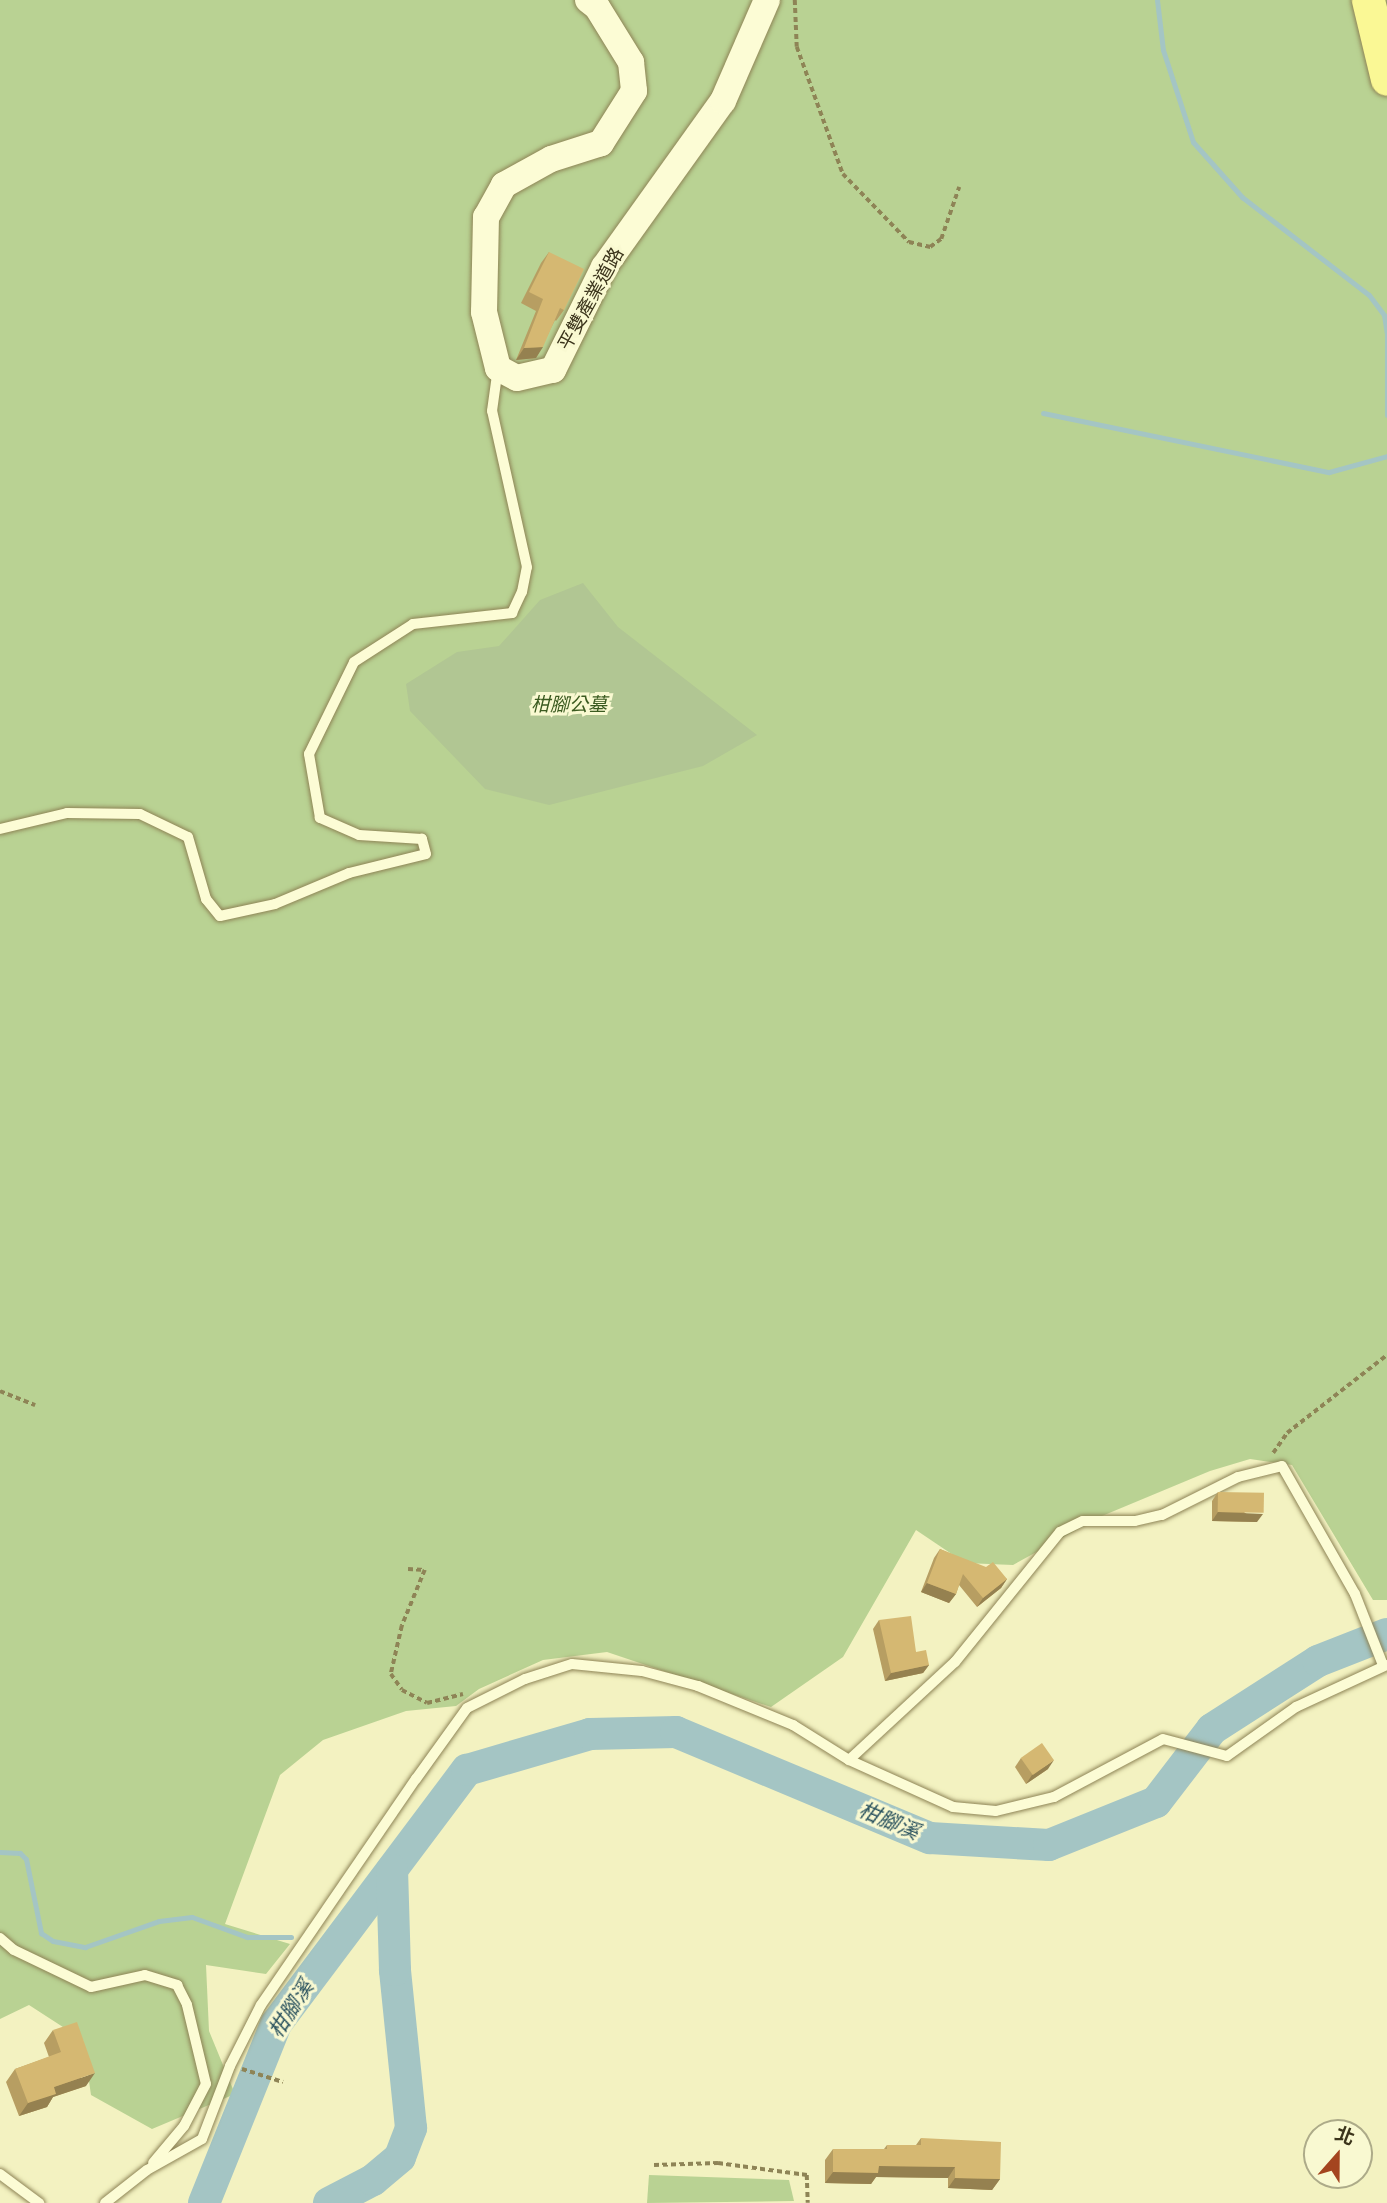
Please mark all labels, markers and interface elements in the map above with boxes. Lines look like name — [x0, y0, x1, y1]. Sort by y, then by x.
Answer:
street label: 平雙產業道路 — [553, 244, 629, 354]
park label: 柑腳公墓 — [531, 694, 607, 716]
water label: 柑腳溪 — [855, 1797, 923, 1845]
water label: 柑腳溪 — [263, 1976, 319, 2042]
north arrow — [1303, 2119, 1373, 2189]
text: 北 — [1332, 2123, 1358, 2149]

